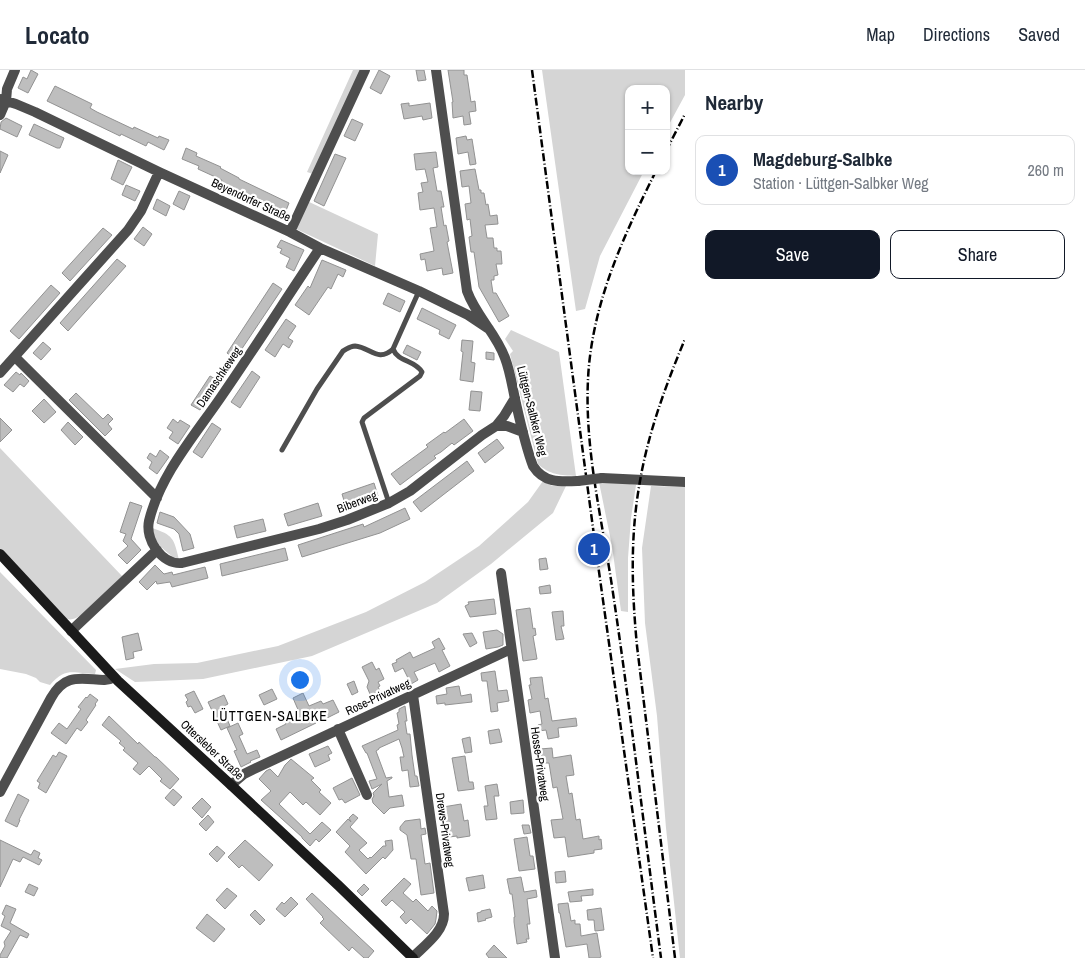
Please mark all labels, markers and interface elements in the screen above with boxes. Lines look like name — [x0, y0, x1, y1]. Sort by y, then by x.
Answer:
text: Locato — [25, 19, 90, 51]
text: Map — [866, 22, 895, 47]
text: Directions — [923, 22, 990, 47]
text: Saved — [1018, 22, 1060, 47]
map controls — [625, 85, 670, 175]
button: + — [625, 85, 670, 130]
text: Nearby — [705, 88, 763, 117]
button: − — [625, 130, 670, 175]
text: Magdeburg-Salbke — [753, 146, 892, 172]
text: 1 — [718, 159, 726, 181]
text: 260 m — [1028, 159, 1064, 181]
text: Station · Lüttgen-Salbker Weg — [753, 172, 929, 194]
street label: Beyendorfer Straße — [209, 175, 293, 225]
button: Save — [705, 230, 880, 279]
button: Share — [890, 230, 1065, 279]
street label: Damaschkeweg — [193, 343, 245, 410]
street label: Lüttgen-Salbker Weg — [513, 364, 551, 458]
street label: Biberweg — [335, 487, 380, 517]
pin: 1 — [578, 530, 610, 568]
your location — [287, 667, 313, 693]
street label: Rose-Privatweg — [343, 675, 414, 719]
district label: LÜTTGEN-SALBKE — [212, 707, 328, 725]
street label: Ottersleber Straße — [177, 717, 247, 783]
street label: Hosse-Privatweg — [527, 726, 553, 803]
street label: Drews-Privatweg — [432, 792, 458, 869]

